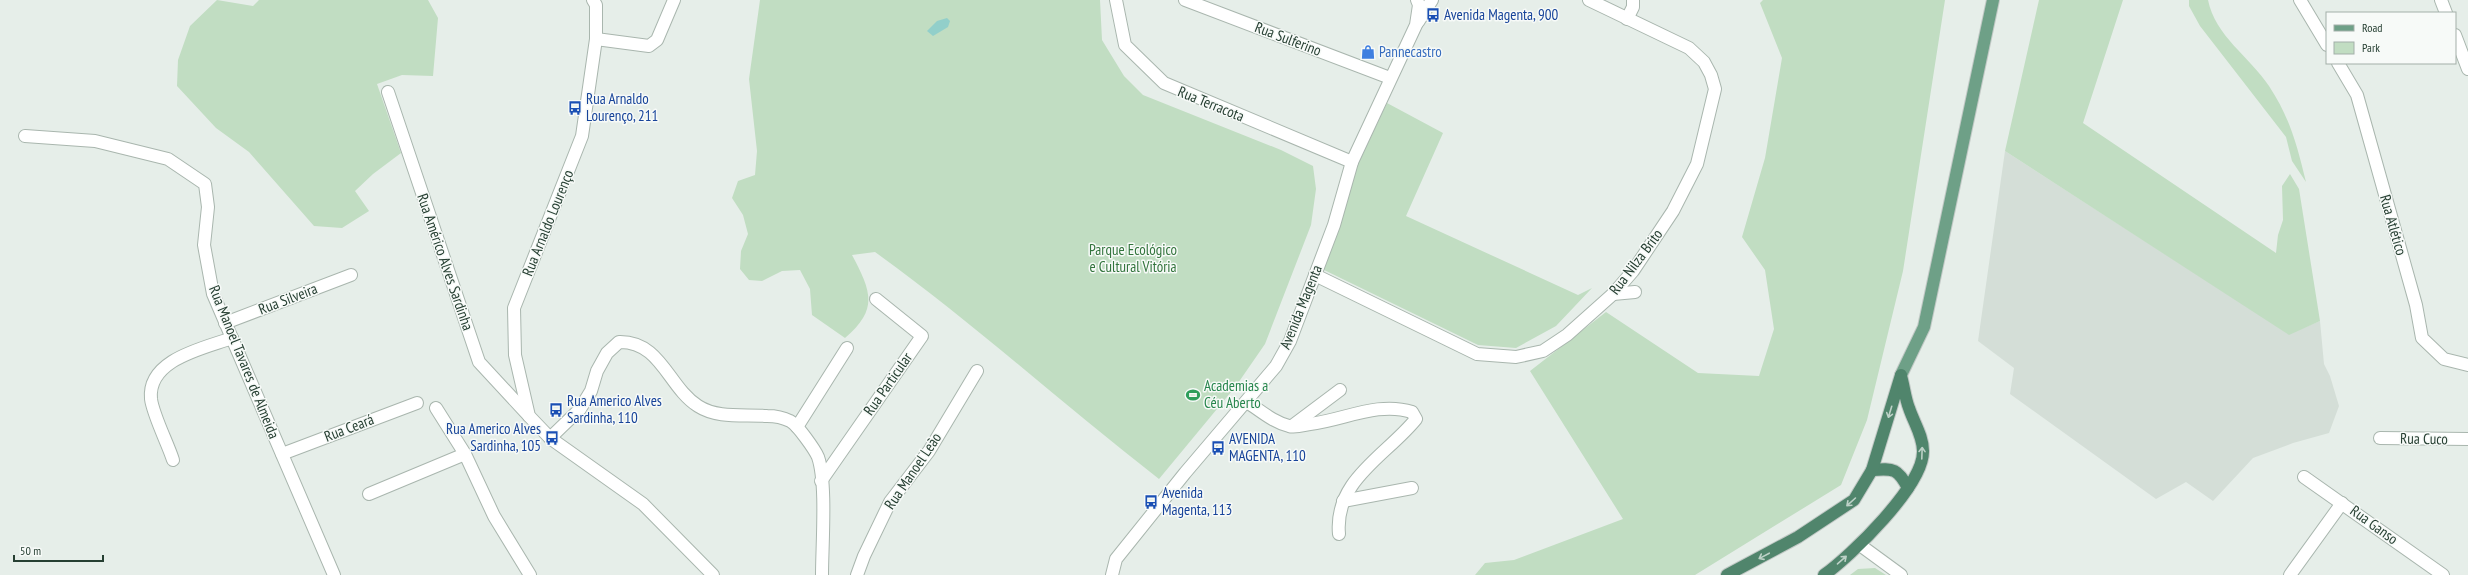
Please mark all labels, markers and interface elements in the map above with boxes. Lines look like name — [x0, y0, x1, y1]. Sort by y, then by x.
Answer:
place label: Avenida Magenta, 900 — [1444, 5, 1559, 24]
bus stop icon: Avenida Magenta, 900 — [1425, 7, 1441, 23]
legend — [2326, 12, 2456, 64]
street label: Rua Sulferino — [1252, 17, 1324, 60]
text: Road — [2362, 20, 2382, 35]
text: Park — [2362, 40, 2380, 55]
place label: Pannecastro — [1379, 42, 1442, 61]
shop icon: Pannecastro — [1360, 44, 1376, 60]
street label: Rua Terracota — [1175, 82, 1247, 125]
place label: Rua Arnaldo Lourenço, 211 — [586, 89, 658, 125]
bus stop icon: Rua Arnaldo Lourenço, 211 — [567, 100, 583, 116]
street label: Rua Arnaldo Lourenço — [518, 167, 577, 279]
street label: Rua Américo Alves Sardinha — [413, 191, 478, 333]
street label: Rua Atlético — [2376, 192, 2411, 257]
street label: Rua Nilza Brito — [1605, 225, 1666, 298]
park label: Parque Ecológico e Cultural Vitória — [1089, 240, 1177, 276]
street label: Avenida Magenta — [1275, 262, 1326, 352]
street label: Rua Silveira — [256, 279, 320, 318]
street label: Rua Manoel Tavares de Almeida — [205, 282, 284, 441]
street label: Rua Particular — [859, 348, 917, 419]
place label: Academias a Céu Aberto — [1204, 376, 1268, 412]
sports icon: Academias a Céu Aberto — [1185, 387, 1201, 403]
place label: Rua Americo Alves Sardinha, 110 — [567, 391, 662, 427]
bus stop icon: Rua Americo Alves Sardinha, 110 — [548, 402, 564, 418]
one-way arrow — [1886, 405, 1893, 418]
street label: Rua Ceará — [321, 409, 376, 446]
place label: Rua Americo Alves Sardinha, 105 — [446, 419, 541, 455]
street label: Rua Manoel Leão — [880, 429, 945, 513]
place label: AVENIDA MAGENTA, 110 — [1229, 429, 1306, 465]
street label: Rua Cuco — [2400, 429, 2448, 448]
bus stop icon: Rua Americo Alves Sardinha, 105 — [544, 430, 560, 446]
bus stop icon: AVENIDA MAGENTA, 110 — [1210, 440, 1226, 456]
one-way arrow — [1918, 447, 1926, 460]
place label: Avenida Magenta, 113 — [1162, 483, 1232, 519]
bus stop icon: Avenida Magenta, 113 — [1143, 494, 1159, 510]
one-way arrow — [1845, 498, 1856, 507]
street label: Rua Ganso — [2347, 501, 2402, 548]
scale bar — [14, 537, 103, 563]
text: 50 m — [20, 543, 41, 558]
one-way arrow — [1758, 553, 1770, 560]
one-way arrow — [1837, 556, 1847, 565]

